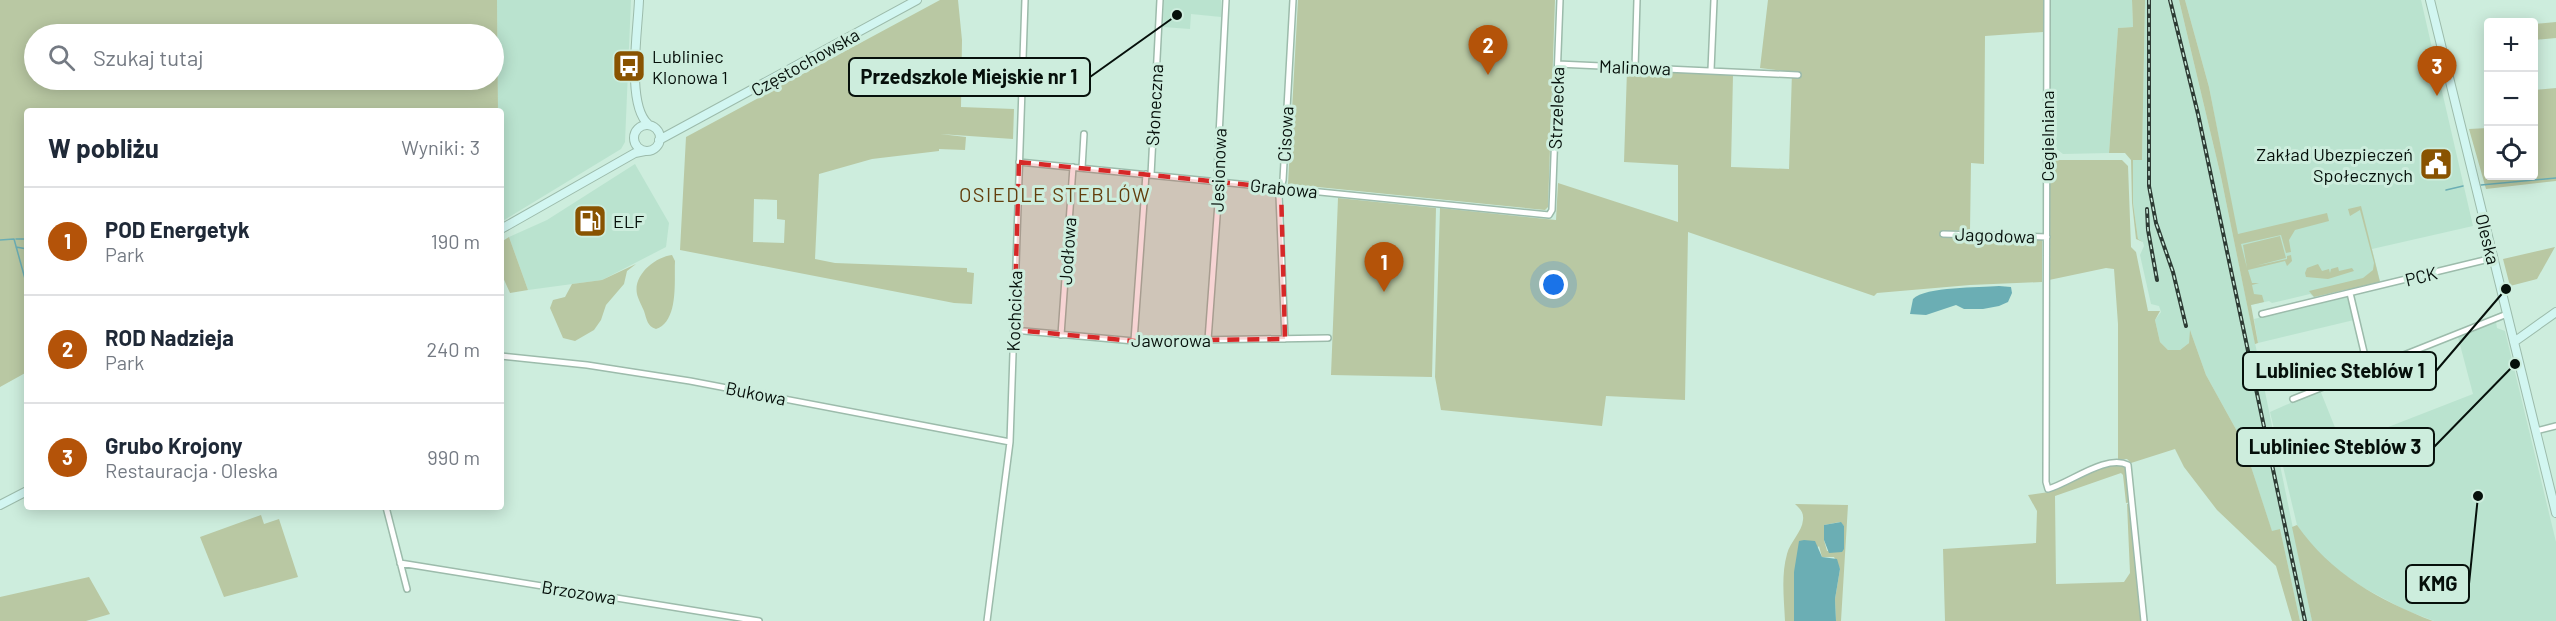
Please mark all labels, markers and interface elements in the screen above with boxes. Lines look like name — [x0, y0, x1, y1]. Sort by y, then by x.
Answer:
map controls — [2484, 18, 2538, 180]
button: + — [2484, 18, 2538, 72]
street label: Częstochowska — [747, 23, 863, 101]
search box — [24, 24, 504, 90]
pin: 2 — [1468, 26, 1508, 75]
icon: search — [45, 41, 78, 74]
text: Szukaj tutaj — [93, 44, 204, 70]
place label: Lubliniec Klonowa 1 — [652, 45, 728, 88]
pin: 3 — [2418, 46, 2456, 96]
bus stop icon: Lubliniec Klonowa 1 — [611, 48, 647, 84]
street label: Malinowa — [1599, 55, 1671, 79]
callout: Przedszkole Miejskie nr 1 — [849, 58, 1090, 96]
street label: Słoneczna — [1141, 63, 1167, 147]
text: Przedszkole Miejskie nr 1 — [861, 64, 1077, 88]
street label: Strzelecka — [1544, 66, 1568, 150]
button: − — [2484, 72, 2538, 126]
street label: Cegielniana — [2036, 91, 2058, 181]
street label: Cisowa — [1273, 106, 1297, 162]
button: locate — [2484, 126, 2538, 180]
street label: Jesionowa — [1206, 128, 1230, 212]
text: W pobliżu — [48, 132, 159, 163]
text: Wyniki: 3 — [401, 135, 480, 159]
place label: Zakład Ubezpieczeń Społecznych — [2256, 143, 2413, 186]
public building icon: Zakład Ubezpieczeń Społecznych — [2418, 146, 2454, 182]
street label: Grabowa — [1249, 174, 1319, 202]
district label: OSIEDLE STEBLÓW — [959, 182, 1151, 206]
fuel station icon: ELF — [572, 203, 608, 239]
place label: ELF — [613, 210, 644, 232]
street label: Oleska — [2471, 211, 2505, 267]
text: POD Energetyk — [105, 216, 250, 242]
street label: Jodłowa — [1054, 217, 1080, 285]
street label: Jagodowa — [1954, 223, 2036, 247]
text: 1 — [64, 229, 71, 253]
text: 190 m — [431, 229, 480, 253]
text: Park — [105, 242, 144, 266]
pin: 1 — [1364, 242, 1404, 292]
street label: PCK — [2403, 261, 2439, 291]
street label: Kochcicka — [1002, 270, 1026, 352]
your location — [1539, 270, 1568, 299]
text: ROD Nadzieja — [105, 324, 234, 350]
street label: Jaworowa — [1131, 329, 1211, 351]
text: 2 — [62, 337, 73, 361]
text: 240 m — [426, 337, 480, 361]
text: Park — [105, 350, 144, 374]
callout: Lubliniec Steblów 1 — [2243, 352, 2436, 390]
text: Lubliniec Steblów 1 — [2256, 358, 2424, 382]
street label: Bukowa — [724, 376, 788, 410]
callout: Lubliniec Steblów 3 — [2237, 428, 2434, 466]
text: Grubo Krojony — [105, 432, 243, 458]
text: Lubliniec Steblów 3 — [2249, 434, 2421, 458]
text: 3 — [62, 445, 73, 469]
text: 990 m — [427, 445, 480, 469]
text: Restauracja · Oleska — [105, 458, 278, 482]
callout: KMG — [2406, 565, 2469, 603]
text: KMG — [2418, 571, 2458, 595]
street label: Brzozowa — [540, 575, 618, 609]

